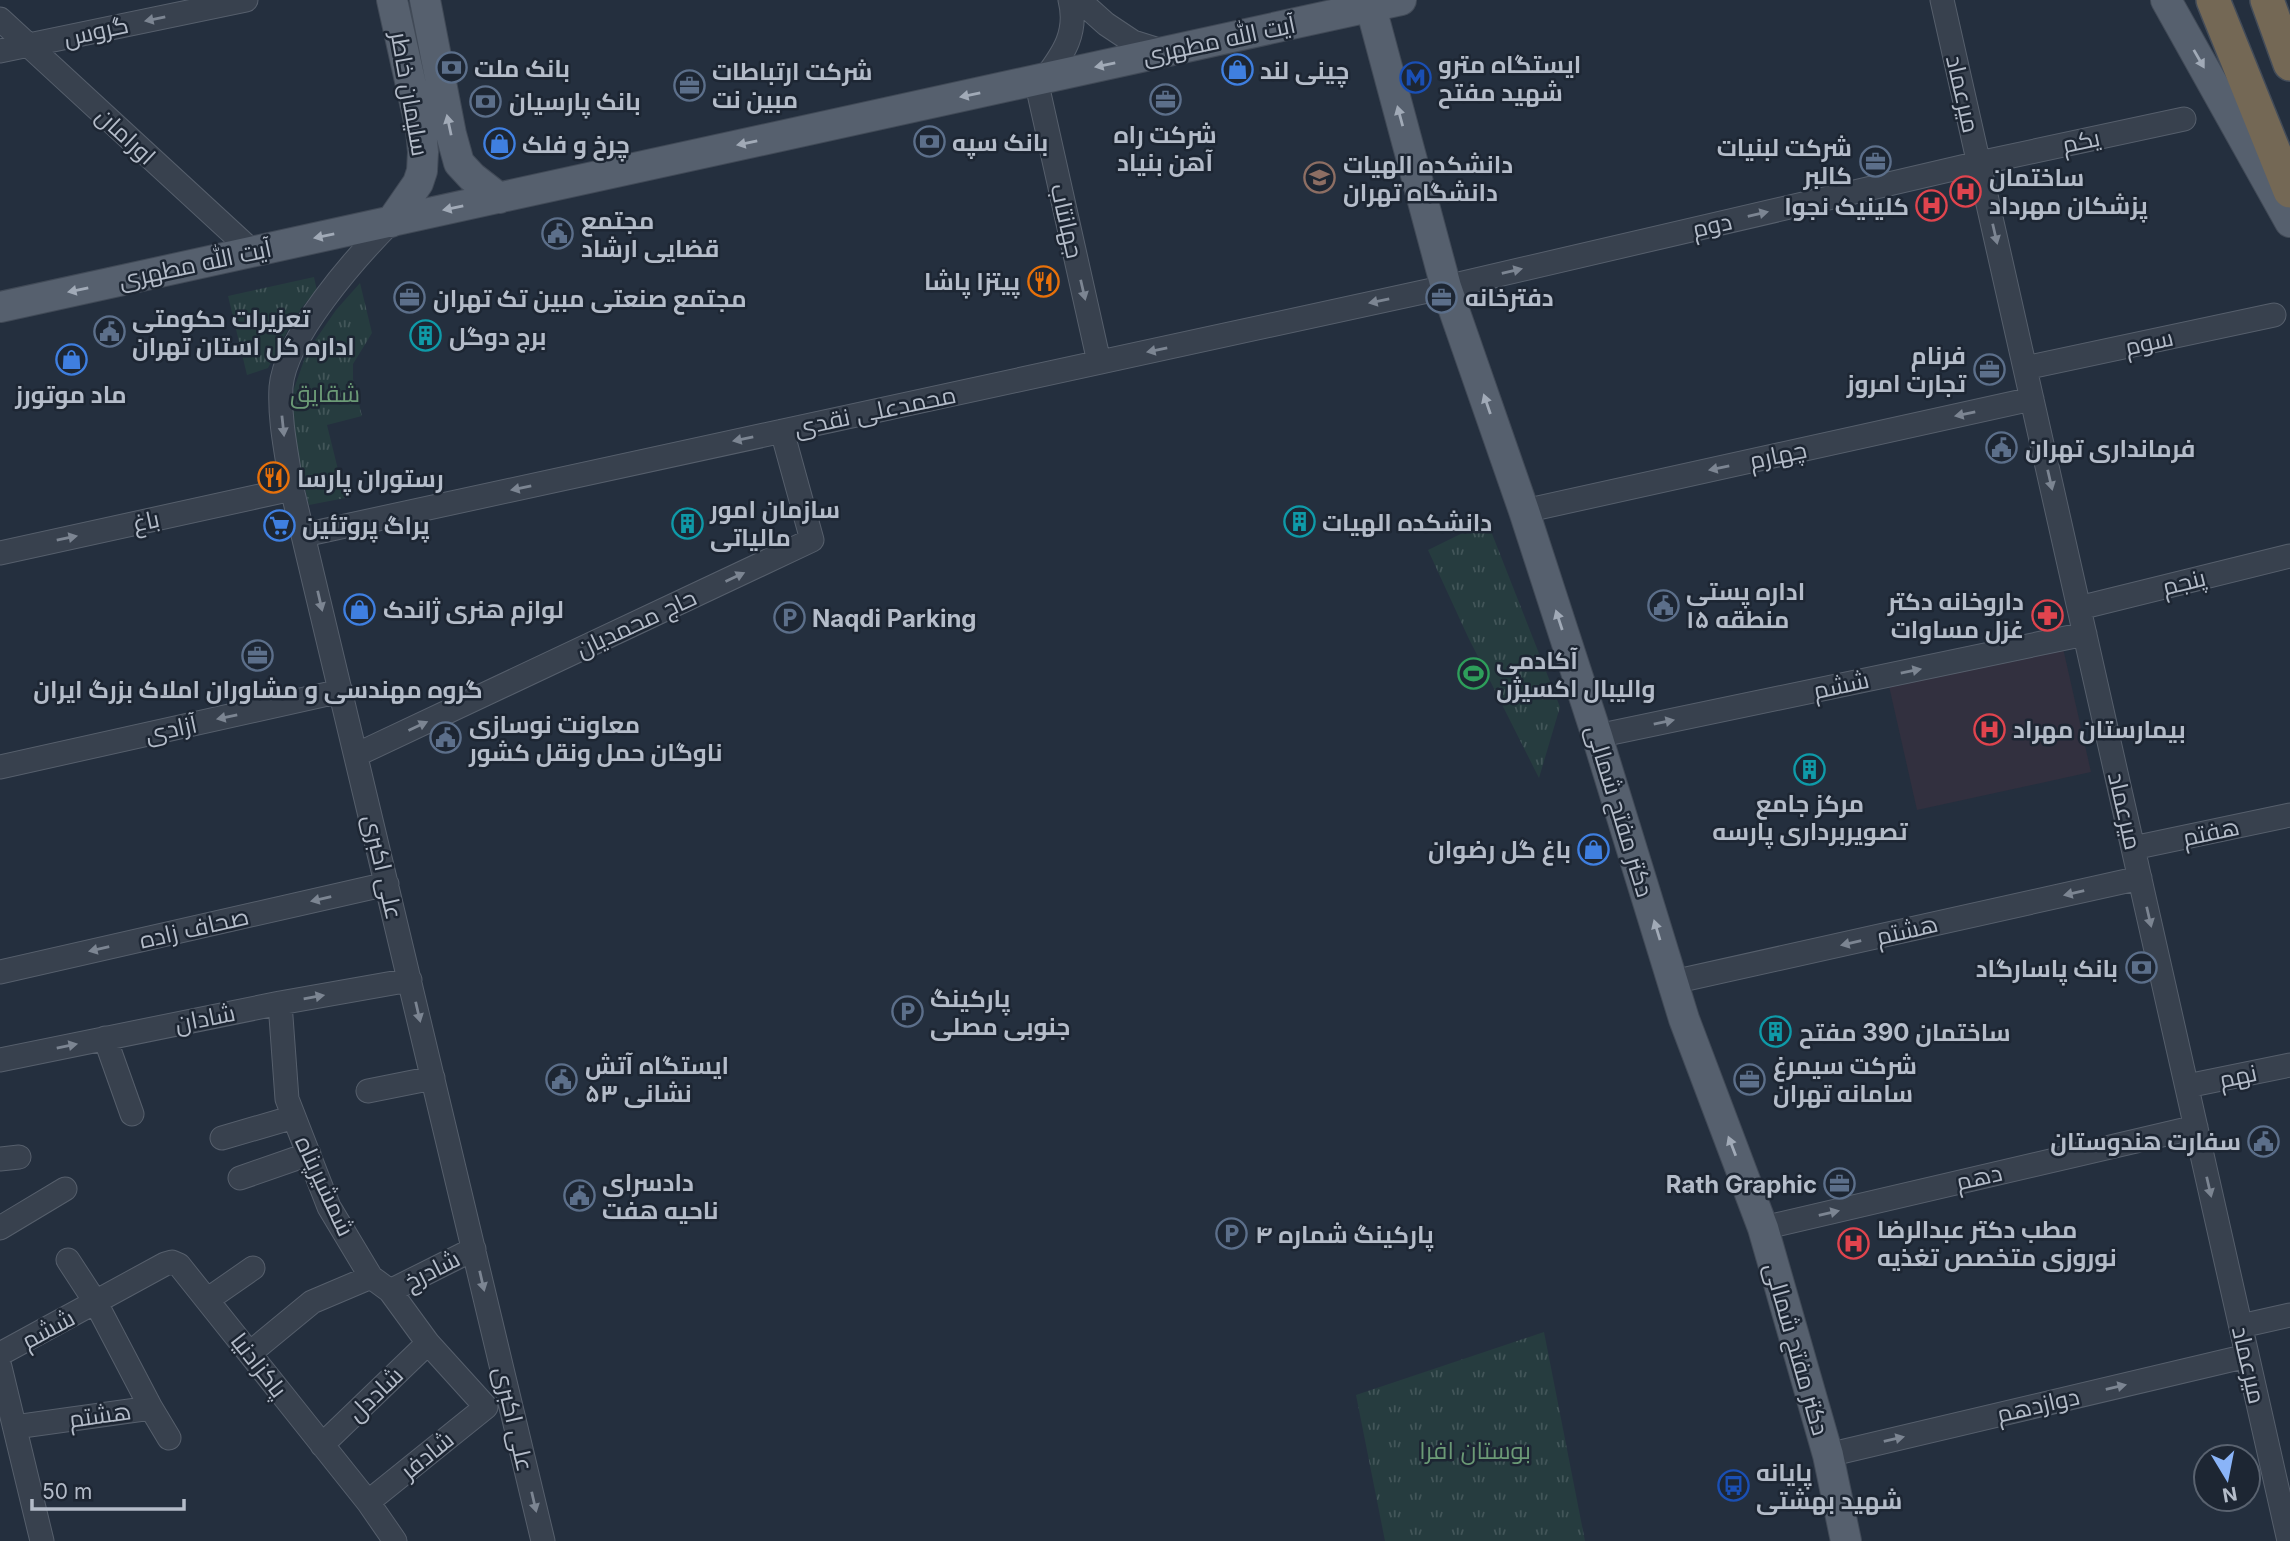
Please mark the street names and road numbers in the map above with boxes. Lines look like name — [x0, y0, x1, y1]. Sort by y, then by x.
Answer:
street label: آیت الله مطهری — [1140, 9, 1299, 70]
street label: گروس — [61, 10, 131, 52]
street label: سلیمان خاطر — [384, 28, 435, 158]
street label: میرعماد — [1940, 52, 1986, 136]
street label: اورامان — [90, 101, 162, 171]
street label: یکم — [2059, 123, 2104, 161]
street label: جهانتاب — [1044, 181, 1090, 261]
street label: دوم — [1689, 206, 1735, 246]
street label: آیت الله مطهری — [116, 233, 275, 294]
street label: سوم — [2122, 323, 2176, 363]
street label: محمدعلی نقدی — [792, 380, 958, 442]
street label: چهارم — [1747, 435, 1810, 477]
street label: باغ — [130, 504, 163, 540]
street label: پنجم — [2159, 562, 2210, 603]
street label: حاج محمدیان — [571, 583, 702, 665]
street label: ششم — [1810, 665, 1872, 707]
street label: آزادی — [142, 709, 200, 749]
street label: دکتر مفتح شمالی — [1578, 722, 1660, 901]
street label: میرعماد — [2102, 769, 2148, 853]
street label: علی‌ اکبری — [357, 812, 409, 922]
street label: هفتم — [2180, 812, 2242, 854]
street label: صحاف زاده — [137, 901, 251, 955]
street label: هشتم — [1873, 909, 1941, 953]
street label: شادان — [172, 998, 238, 1038]
street label: نهم — [2216, 1058, 2260, 1096]
street label: شمشیرپناه — [287, 1131, 361, 1242]
street label: دهم — [1953, 1158, 2005, 1198]
street label: شادرخ — [399, 1244, 466, 1298]
street label: دکتر مفتح شمالی — [1757, 1259, 1835, 1439]
street label: ششم — [16, 1303, 81, 1357]
street label: میرعماد — [2226, 1323, 2272, 1407]
street label: پاکزادنیا — [223, 1327, 294, 1405]
street label: شاددل — [341, 1361, 409, 1427]
street label: علی‌ اکبری — [488, 1364, 540, 1474]
street label: دوازدهم — [1994, 1381, 2083, 1431]
street label: هشتم — [67, 1396, 133, 1436]
street label: شادفر — [393, 1425, 460, 1487]

